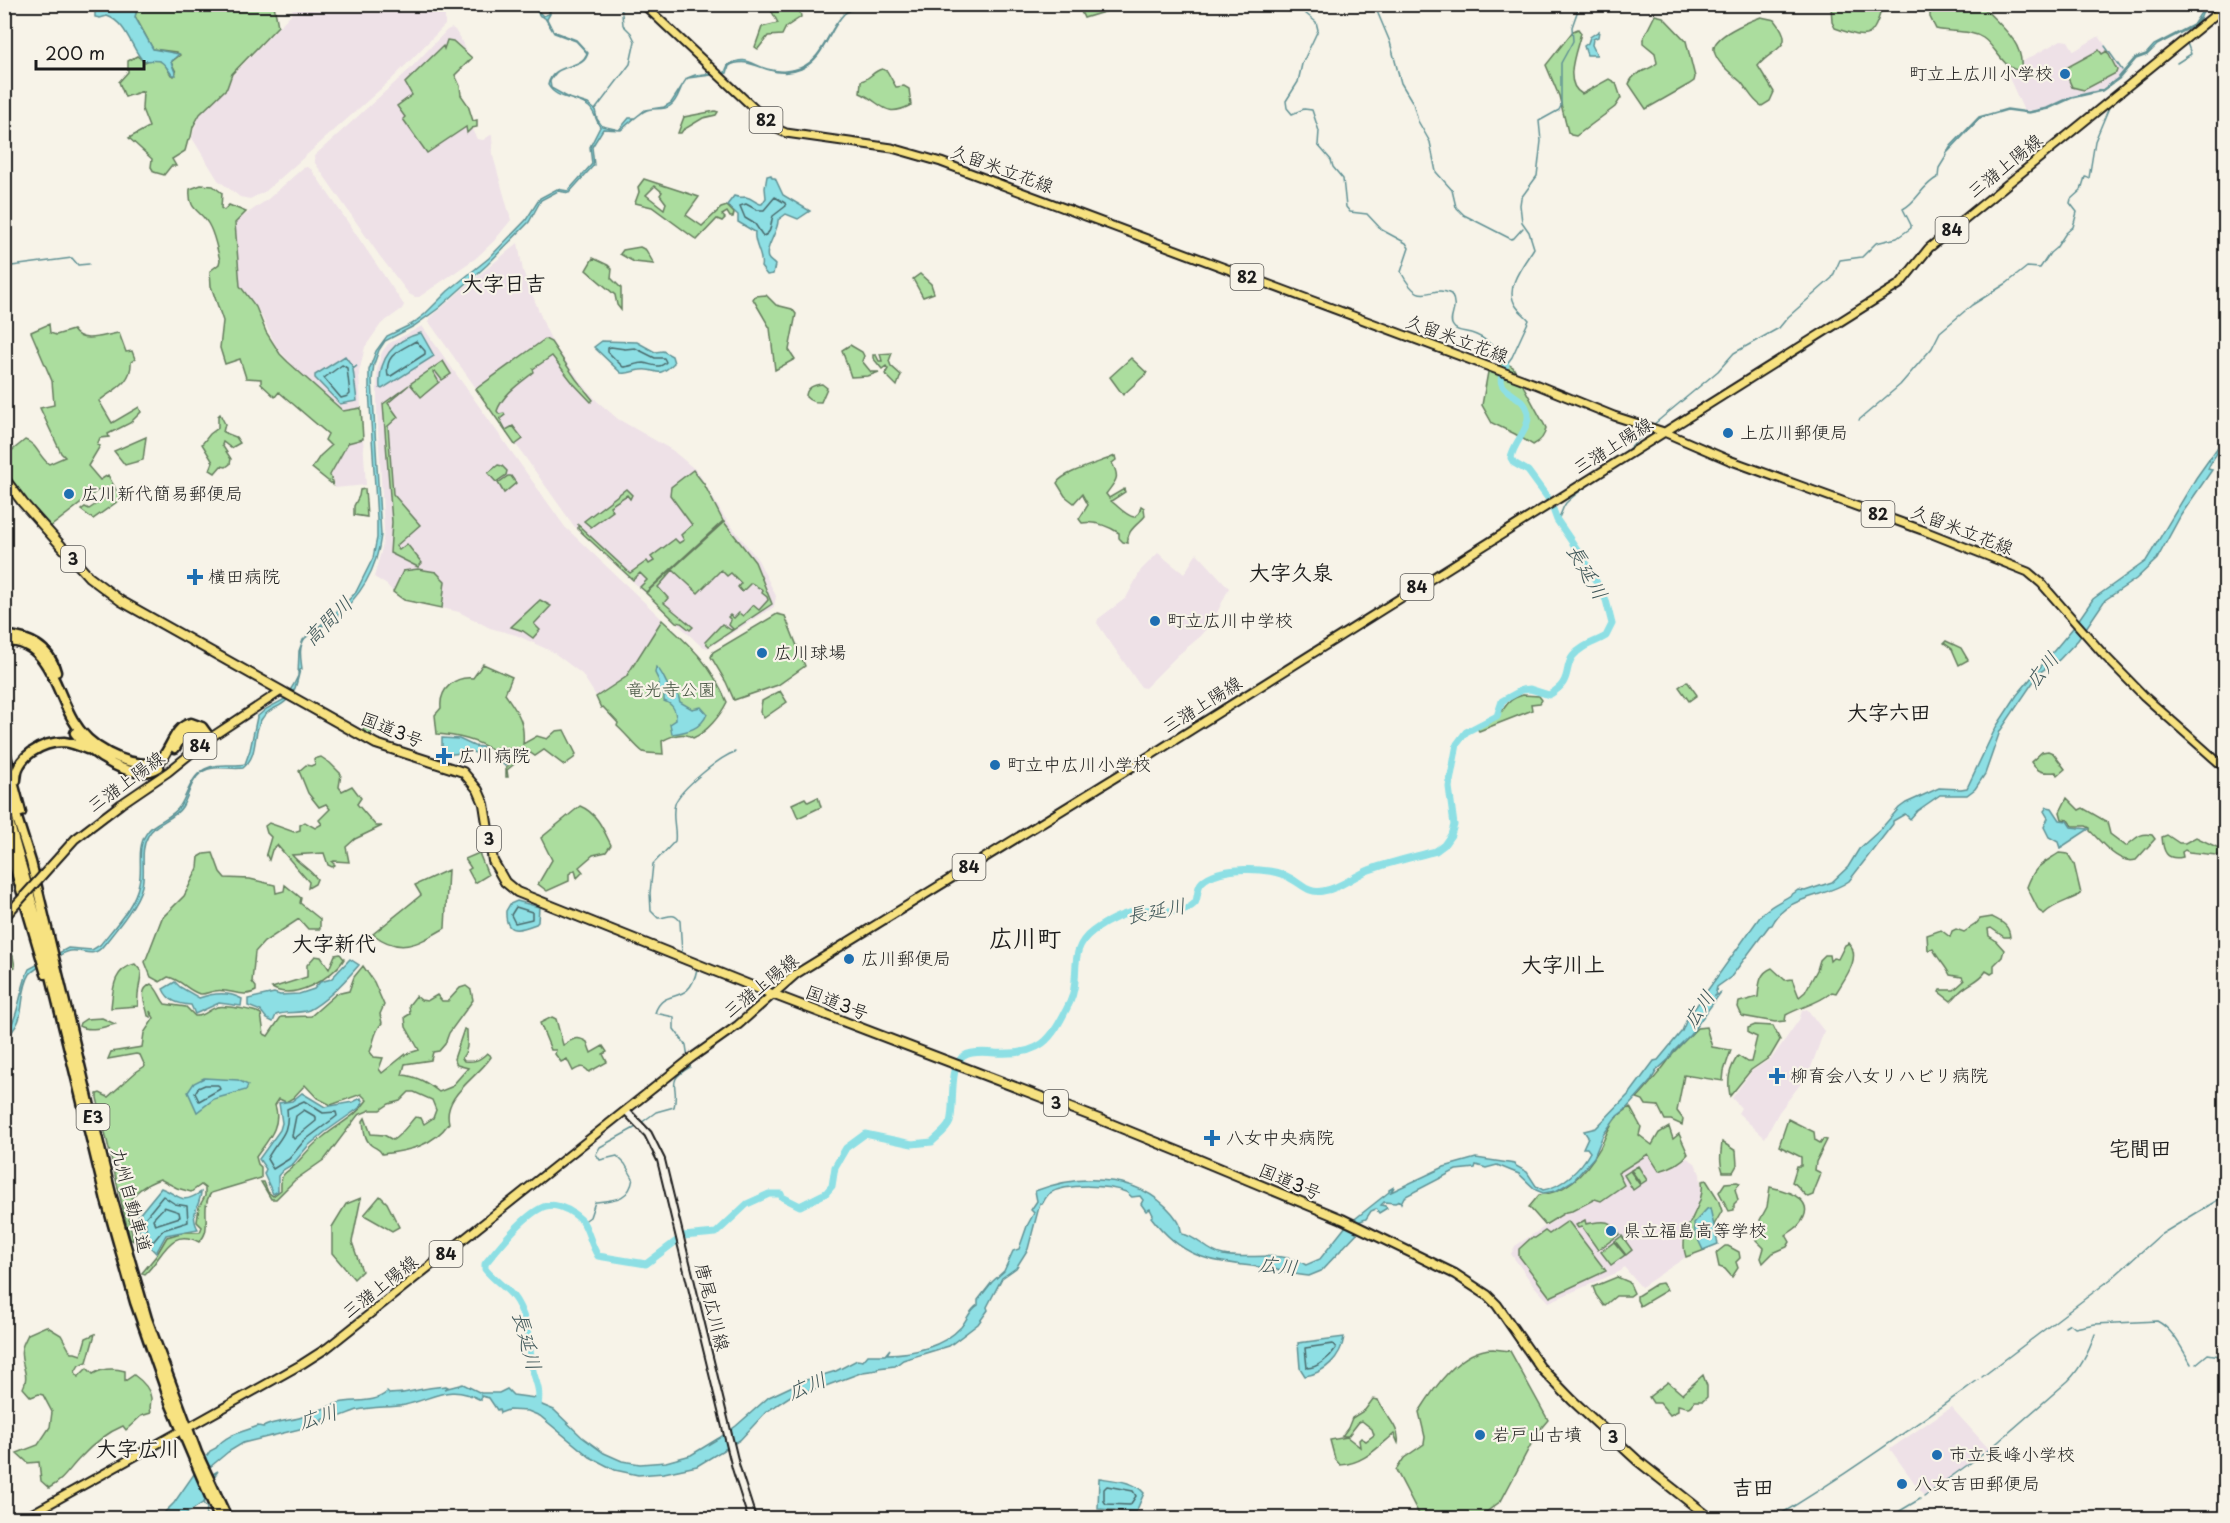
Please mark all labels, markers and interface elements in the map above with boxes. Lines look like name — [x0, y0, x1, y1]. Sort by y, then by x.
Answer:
scale bar — [36, 33, 144, 71]
text: 200 m — [45, 39, 105, 66]
place label: 町立上広川小学校 — [1909, 59, 2053, 86]
marker: 町立上広川小学校 — [2058, 67, 2072, 81]
road number: 82 — [750, 107, 783, 133]
street label: 三潴上陽線 — [1961, 126, 2048, 204]
street label: 久留米立花線 — [947, 136, 1058, 199]
road number: 84 — [1936, 217, 1968, 243]
road number: 82 — [1230, 264, 1264, 290]
district label: 大字日吉 — [462, 266, 546, 298]
street label: 久留米立花線 — [1402, 306, 1513, 369]
street label: 三潴上陽線 — [1567, 409, 1658, 480]
place label: 上広川郵便局 — [1740, 418, 1848, 445]
marker: 上広川郵便局 — [1721, 426, 1735, 440]
place label: 広川新代簡易郵便局 — [81, 479, 243, 506]
marker: 広川新代簡易郵便局 — [62, 487, 76, 501]
street label: 久留米立花線 — [1907, 497, 2018, 561]
road number: 82 — [1862, 501, 1894, 527]
water label: 長延川 — [1560, 538, 1616, 605]
road number: 3 — [61, 546, 85, 572]
district label: 大字久泉 — [1249, 555, 1333, 587]
place label: 横田病院 — [208, 562, 280, 589]
marker: 横田病院 — [186, 568, 204, 586]
road number: 84 — [1400, 574, 1434, 600]
water label: 高間川 — [295, 588, 359, 652]
place label: 町立広川中学校 — [1167, 606, 1293, 633]
marker: 町立広川中学校 — [1148, 614, 1162, 628]
place label: 広川球場 — [774, 638, 846, 665]
water label: 広川 — [2017, 644, 2065, 694]
marker: 広川球場 — [755, 646, 769, 660]
street label: 三潴上陽線 — [1156, 668, 1247, 739]
park label: 竜光寺公園 — [626, 675, 716, 702]
district label: 大字六田 — [1847, 695, 1931, 727]
street label: 国道3号 — [357, 704, 428, 753]
road number: 84 — [184, 733, 216, 759]
place label: 広川病院 — [458, 741, 530, 768]
street label: 三潴上陽線 — [81, 743, 169, 818]
marker: 広川病院 — [435, 747, 453, 765]
place label: 町立中広川小学校 — [1007, 750, 1151, 777]
marker: 町立中広川小学校 — [988, 758, 1002, 772]
road number: 3 — [477, 826, 501, 852]
road number: 84 — [952, 854, 986, 880]
water label: 長延川 — [1123, 890, 1188, 930]
district label: 広川町 — [989, 919, 1061, 955]
district label: 大字新代 — [292, 926, 376, 958]
place label: 広川郵便局 — [861, 944, 951, 971]
street label: 三潴上陽線 — [717, 946, 804, 1024]
district label: 大字川上 — [1521, 947, 1605, 979]
marker: 広川郵便局 — [842, 952, 856, 966]
street label: 国道3号 — [802, 977, 873, 1026]
water label: 広川 — [1675, 983, 1722, 1033]
place label: 柳育会八女リハビリ病院 — [1790, 1061, 1988, 1088]
marker: 柳育会八女リハビリ病院 — [1768, 1067, 1786, 1085]
road number: 3 — [1044, 1090, 1068, 1116]
road number: E3 — [76, 1104, 110, 1130]
place label: 八女中央病院 — [1226, 1123, 1334, 1150]
marker: 八女中央病院 — [1203, 1129, 1221, 1147]
district label: 宅間田 — [2109, 1131, 2172, 1163]
street label: 九州自動車道 — [105, 1144, 159, 1255]
street label: 国道3号 — [1255, 1155, 1326, 1206]
place label: 県立福島高等学校 — [1623, 1216, 1767, 1243]
marker: 県立福島高等学校 — [1604, 1224, 1618, 1238]
road number: 84 — [430, 1241, 462, 1267]
street label: 三潴上陽線 — [335, 1247, 423, 1324]
water label: 広川 — [1257, 1248, 1300, 1282]
street label: 唐尾広川線 — [689, 1260, 737, 1354]
water label: 長延川 — [506, 1308, 550, 1374]
water label: 広川 — [782, 1364, 831, 1406]
water label: 広川 — [294, 1396, 341, 1436]
place label: 岩戸山古墳 — [1492, 1420, 1582, 1447]
road number: 3 — [1601, 1424, 1625, 1450]
marker: 岩戸山古墳 — [1473, 1428, 1487, 1442]
district label: 大字広川 — [96, 1431, 180, 1463]
place label: 市立長峰小学校 — [1949, 1440, 2075, 1467]
marker: 市立長峰小学校 — [1930, 1448, 1944, 1462]
place label: 八女吉田郵便局 — [1914, 1469, 2040, 1496]
district label: 吉田 — [1732, 1470, 1774, 1502]
marker: 八女吉田郵便局 — [1895, 1477, 1909, 1491]

